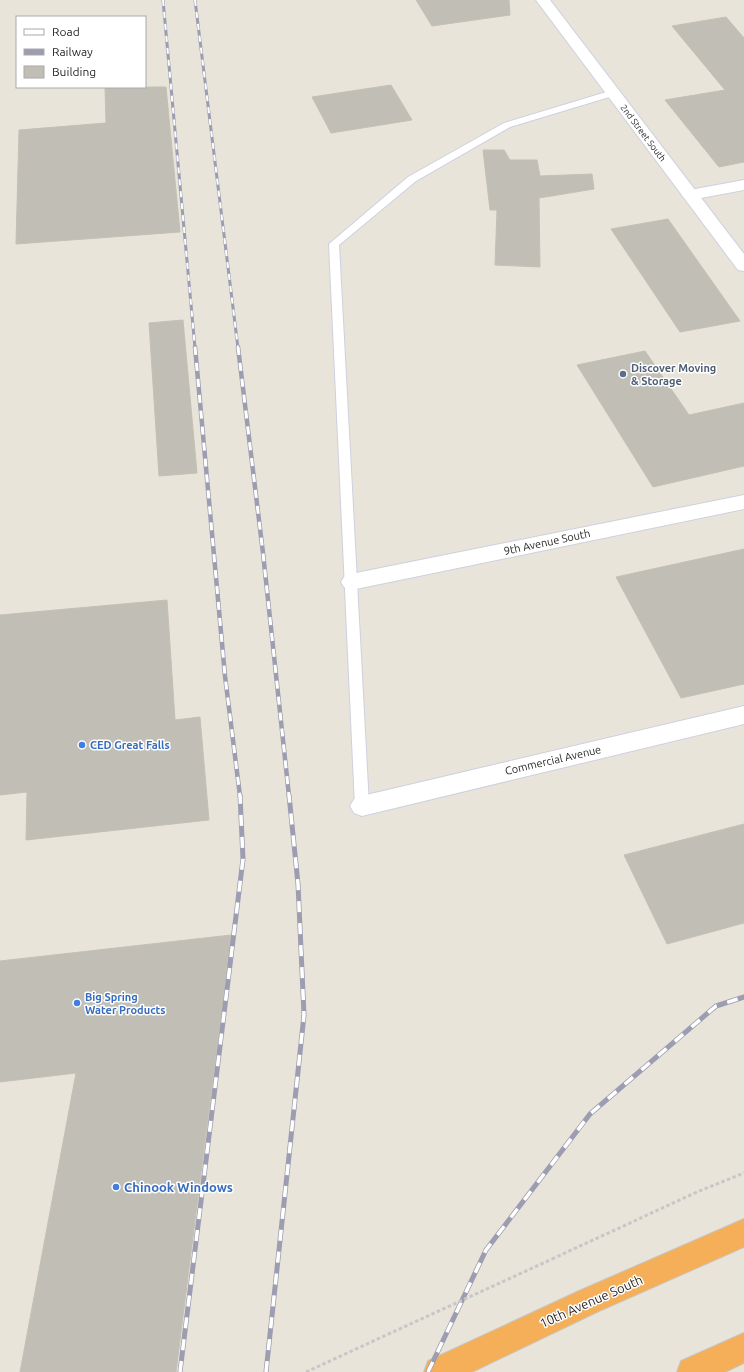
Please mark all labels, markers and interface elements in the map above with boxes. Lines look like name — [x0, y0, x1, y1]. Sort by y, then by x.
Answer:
legend — [16, 16, 146, 88]
text: Road — [52, 25, 80, 38]
text: Railway — [52, 45, 93, 58]
text: Building — [52, 65, 96, 78]
street label: 2nd Street South — [618, 103, 668, 163]
place label: Discover Moving & Storage — [631, 362, 716, 387]
marker: Discover Moving & Storage — [618, 369, 628, 379]
street label: 9th Avenue South — [503, 527, 591, 557]
place label: CED Great Falls — [90, 739, 170, 751]
marker: CED Great Falls — [77, 740, 87, 750]
street label: Commercial Avenue — [504, 743, 602, 777]
place label: Big Spring Water Products — [85, 991, 165, 1016]
marker: Big Spring Water Products — [72, 998, 82, 1008]
place label: Chinook Windows — [124, 1180, 233, 1194]
marker: Chinook Windows — [111, 1182, 121, 1192]
street label: 10th Avenue South — [537, 1272, 645, 1330]

